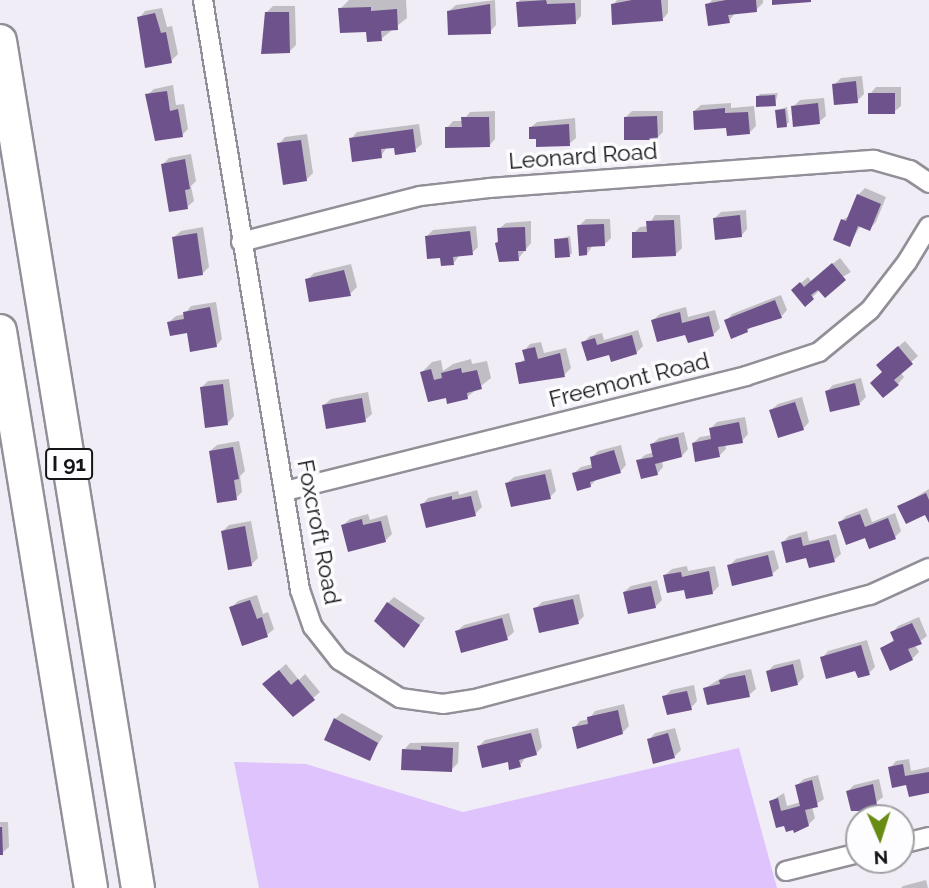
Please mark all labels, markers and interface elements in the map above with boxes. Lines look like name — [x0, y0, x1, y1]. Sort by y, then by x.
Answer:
street label: Leonard Road — [508, 137, 658, 175]
street label: Freemont Road — [546, 347, 712, 413]
road number: I 91 — [44, 447, 94, 482]
street label: Foxcroft Road — [291, 457, 347, 607]
north arrow — [845, 804, 915, 874]
text: N — [873, 847, 889, 869]

